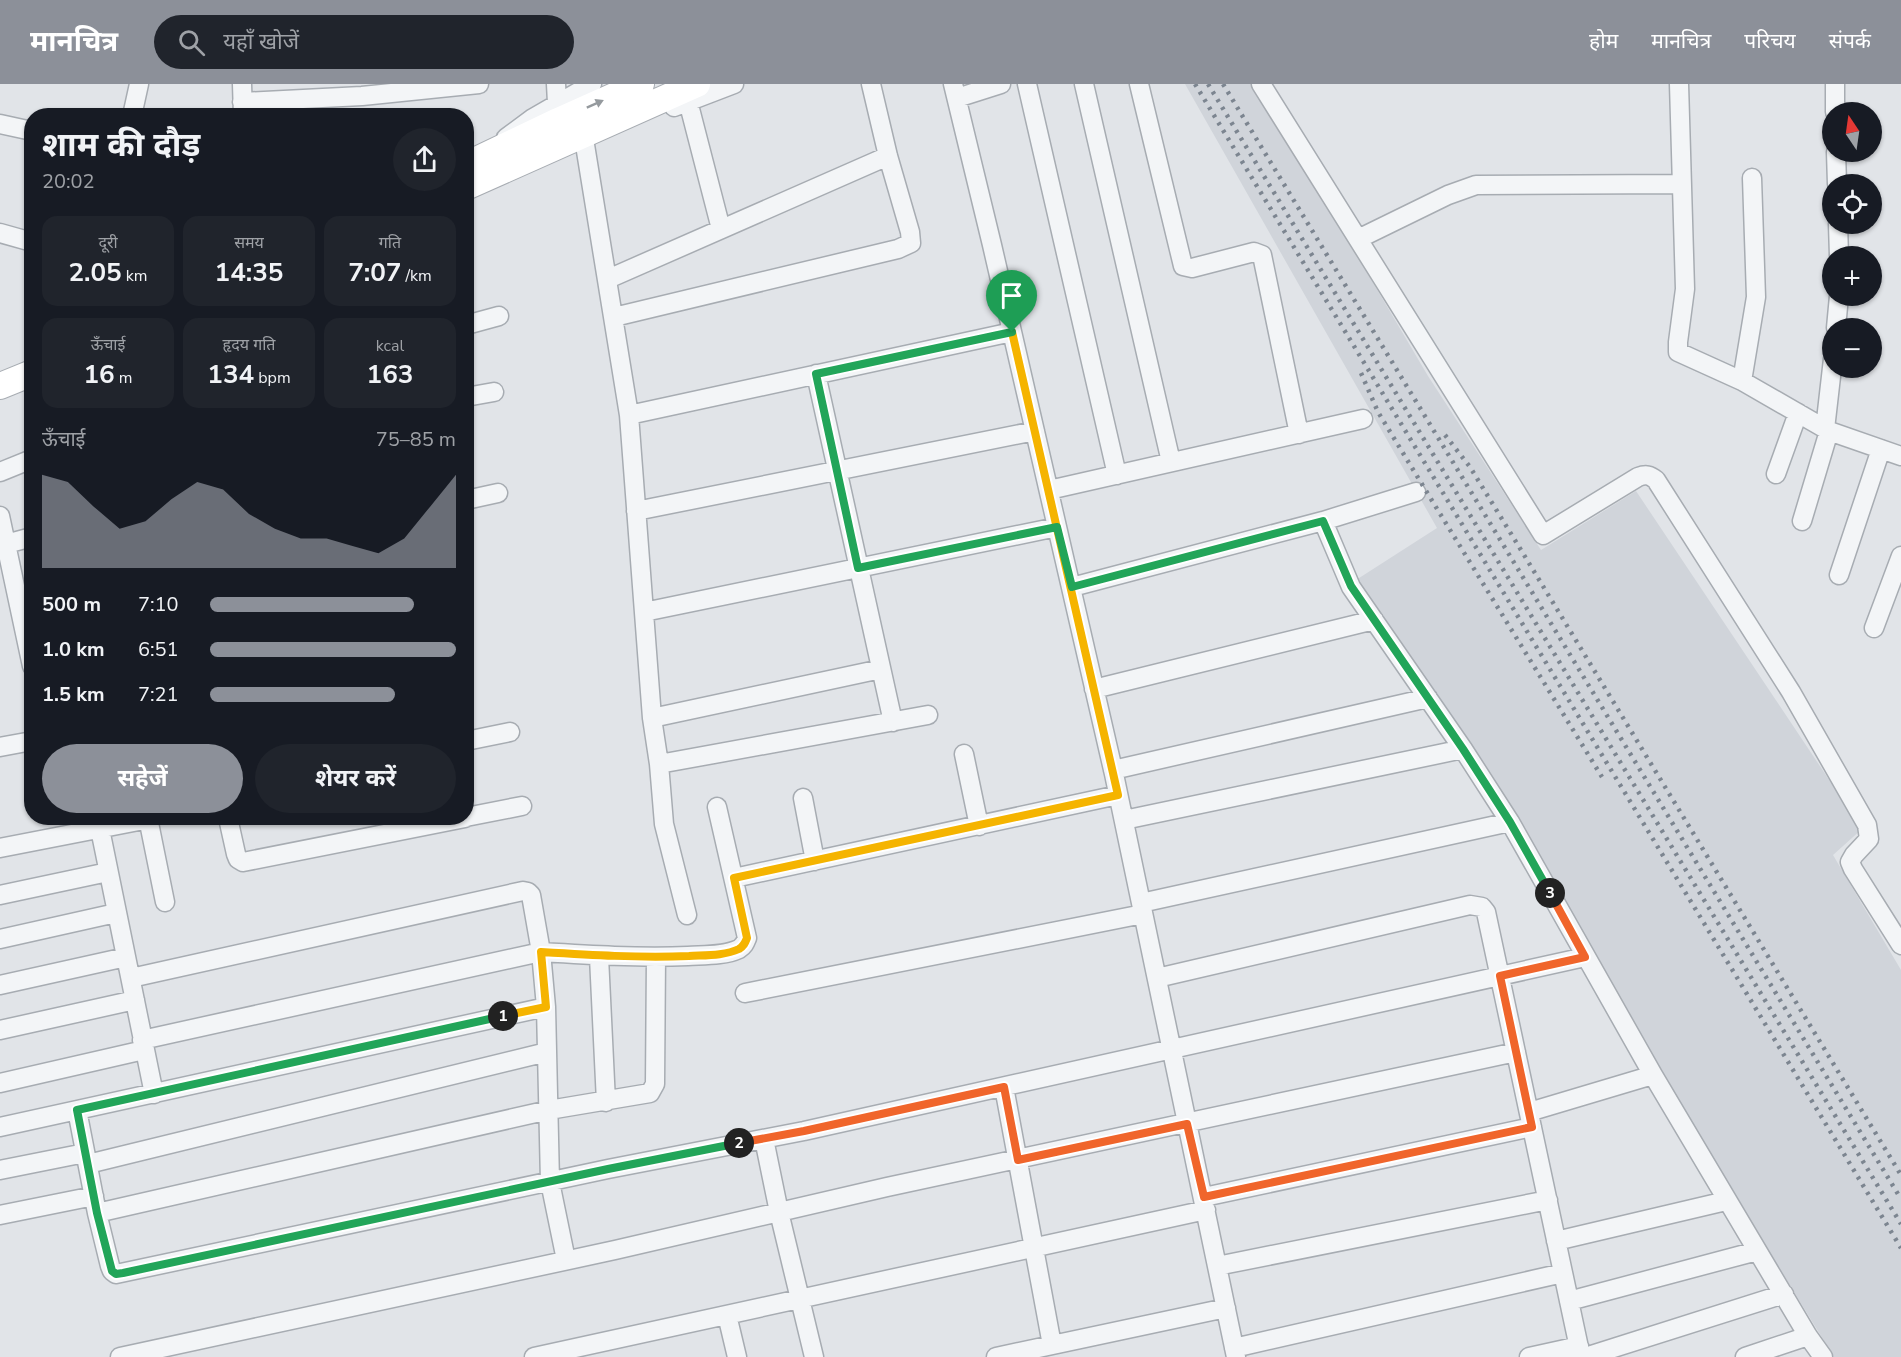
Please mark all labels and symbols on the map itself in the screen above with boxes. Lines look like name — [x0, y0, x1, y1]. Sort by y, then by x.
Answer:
one-way arrow — [587, 99, 605, 109]
north arrow — [1822, 102, 1882, 162]
pin — [986, 270, 1037, 332]
pin: 3 — [1535, 878, 1565, 908]
pin: 1 — [488, 1001, 518, 1031]
pin: 2 — [724, 1128, 754, 1158]

